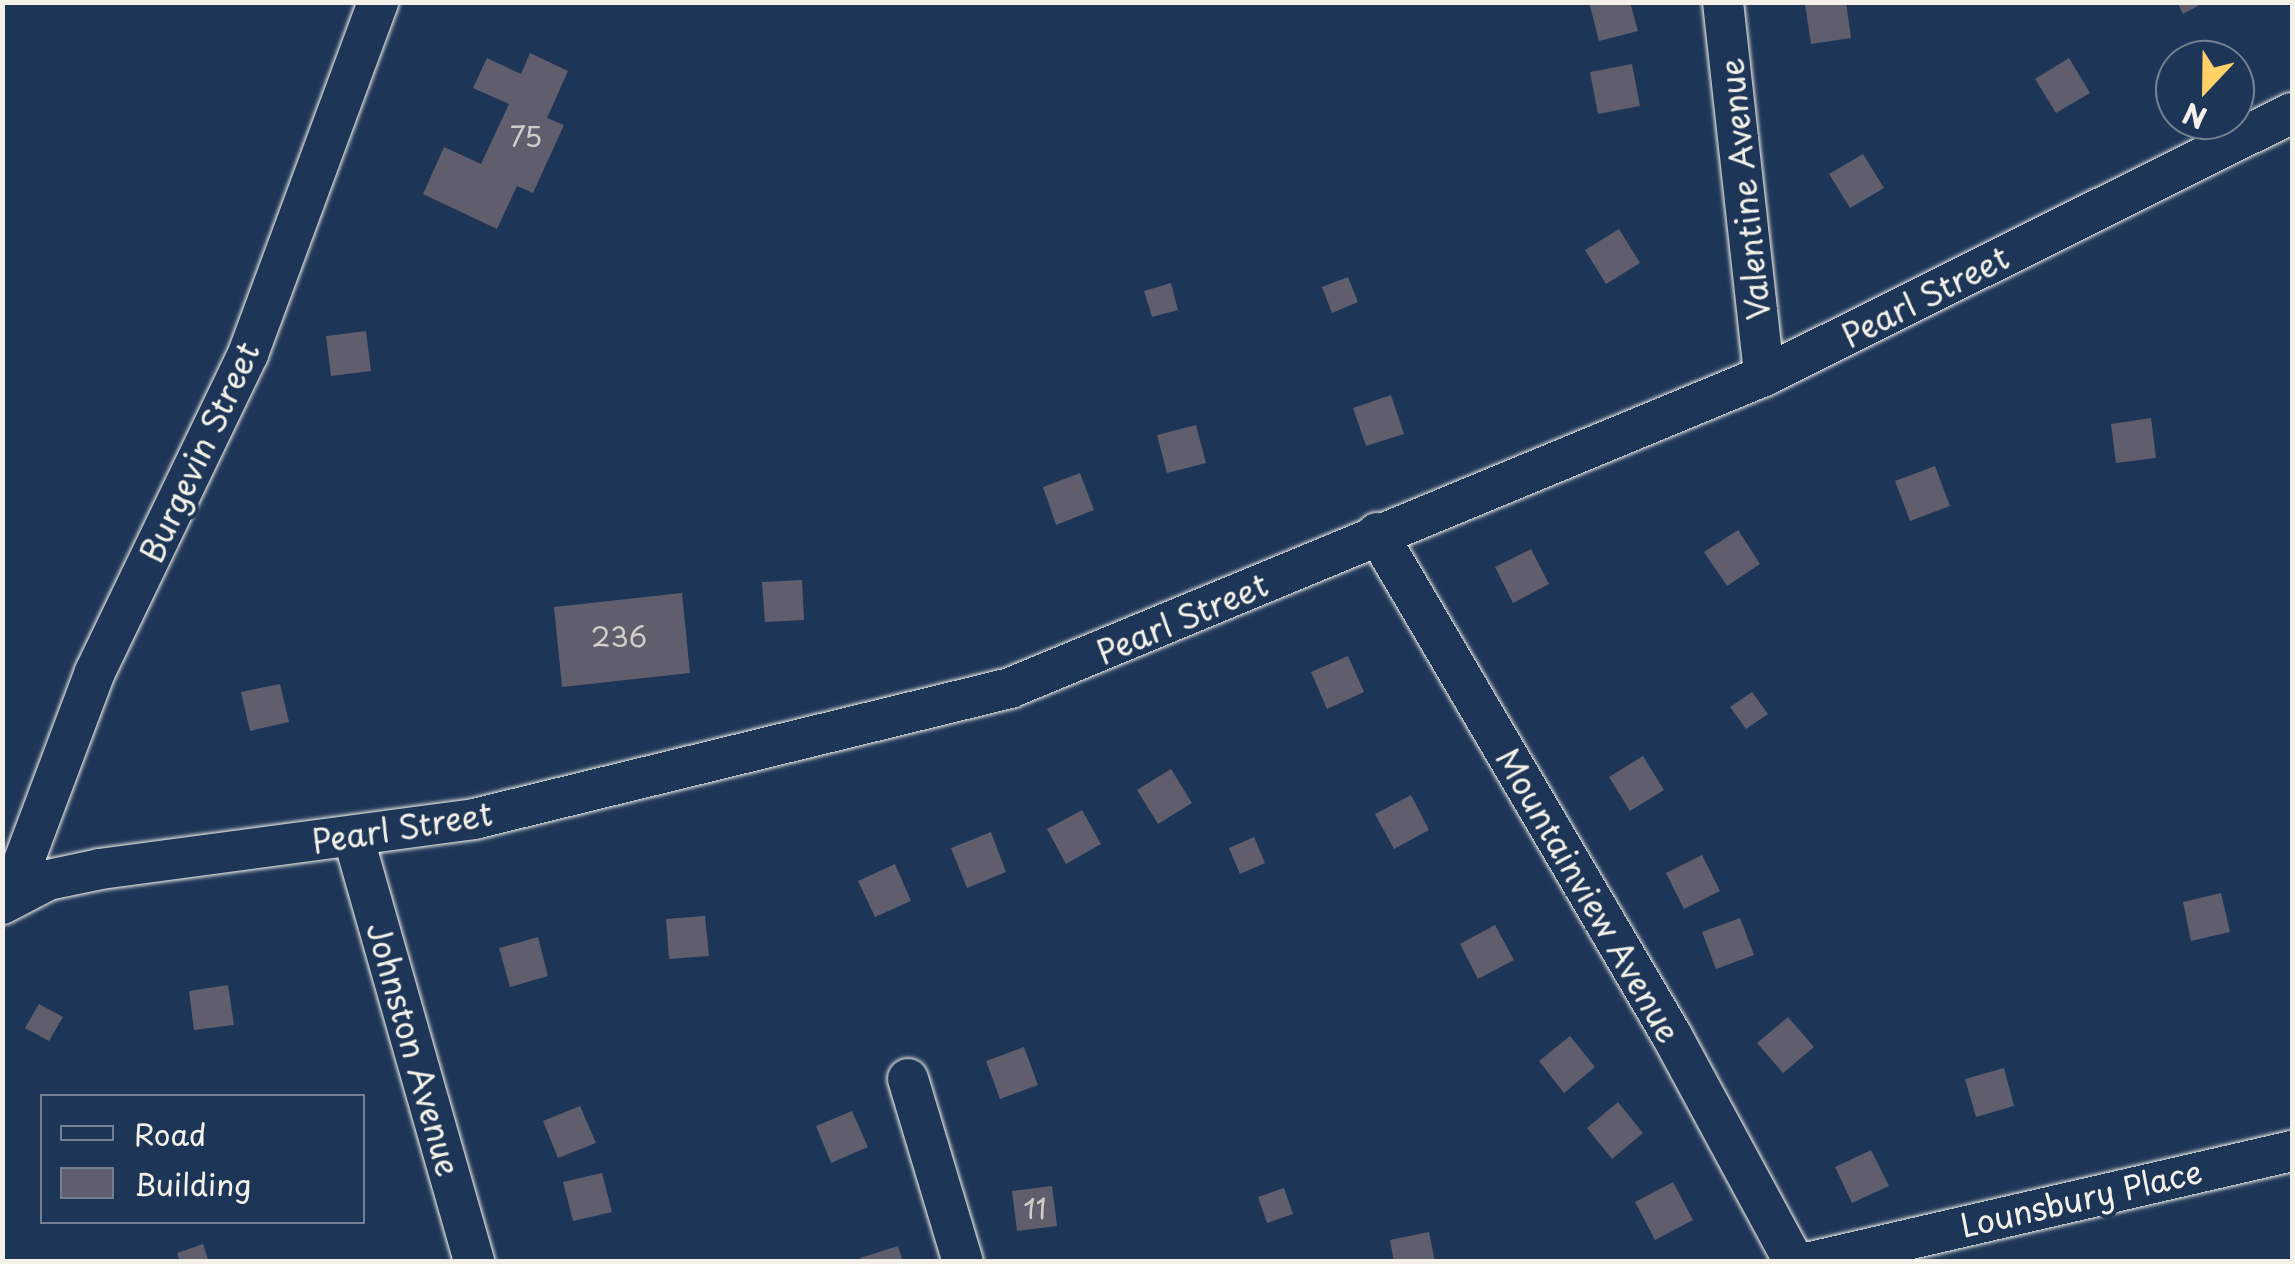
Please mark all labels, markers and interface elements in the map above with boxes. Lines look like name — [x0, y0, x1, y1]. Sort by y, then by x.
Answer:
north arrow — [2155, 40, 2255, 140]
street label: Valentine Avenue — [1711, 57, 1777, 321]
text: N — [2176, 92, 2213, 141]
house number: 75 — [510, 119, 542, 153]
street label: Pearl Street — [1834, 237, 2016, 355]
street label: Burgevin Street — [131, 335, 267, 569]
street label: Pearl Street — [1090, 564, 1274, 672]
house number: 236 — [591, 619, 647, 653]
street label: Mountainview Avenue — [1489, 741, 1689, 1049]
street label: Pearl Street — [308, 794, 496, 860]
street label: Johnston Avenue — [360, 919, 468, 1179]
legend — [40, 1094, 365, 1224]
text: Road — [134, 1111, 207, 1156]
street label: Lounsbury Place — [1956, 1151, 2206, 1245]
text: Building — [134, 1161, 251, 1206]
house number: 11 — [1023, 1191, 1047, 1225]

